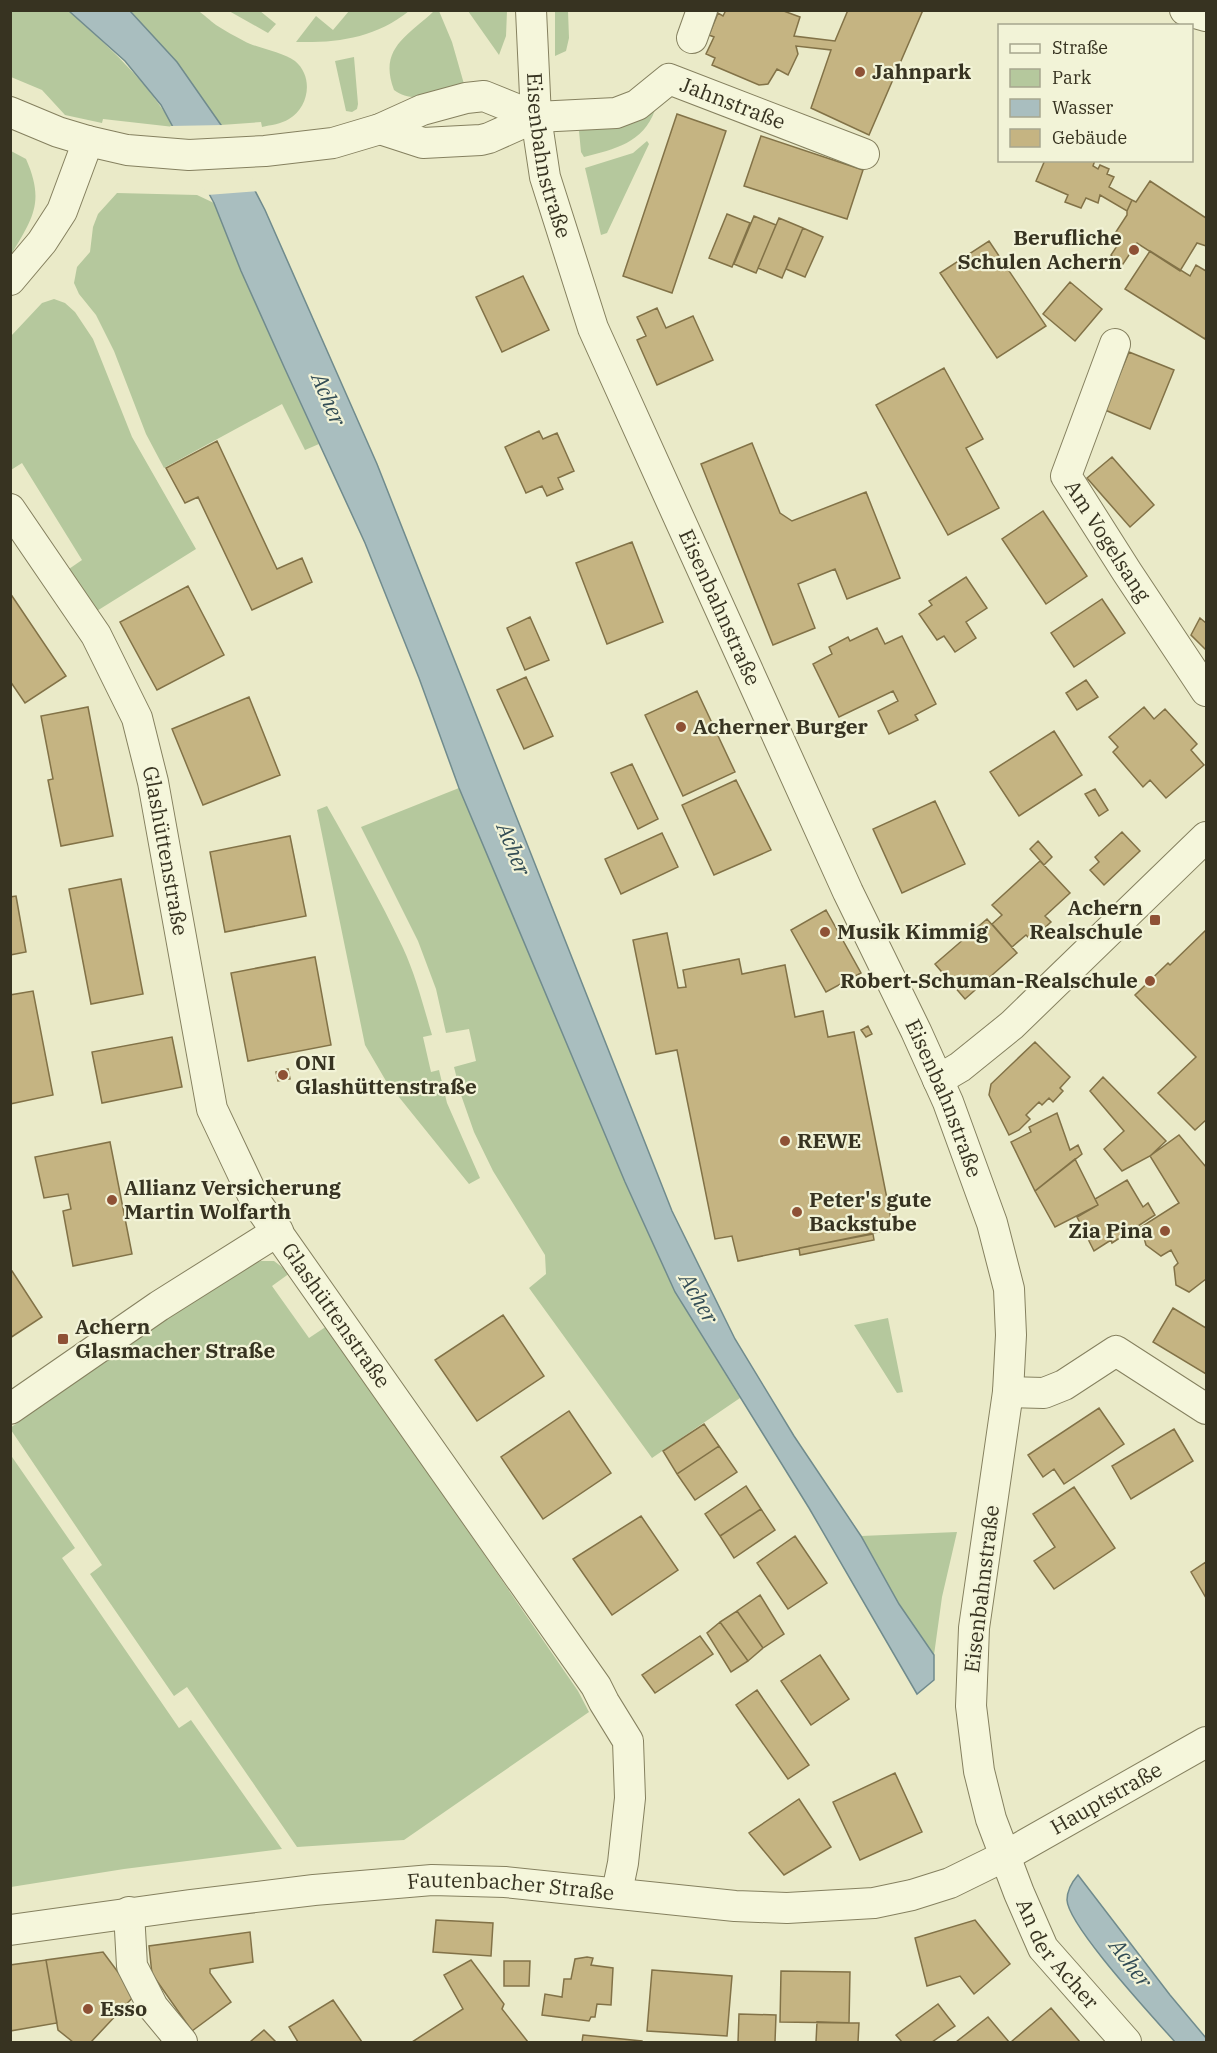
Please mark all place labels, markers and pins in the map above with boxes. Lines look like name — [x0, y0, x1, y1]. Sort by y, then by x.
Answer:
place label: Jahnpark — [872, 57, 971, 85]
marker: Jahnpark — [853, 65, 867, 79]
place label: Berufliche Schulen Achern — [957, 223, 1122, 275]
marker: Berufliche Schulen Achern — [1127, 243, 1141, 257]
place label: Acherner Burger — [693, 712, 869, 740]
marker: Acherner Burger — [674, 720, 688, 734]
place label: Achern Realschule — [1029, 893, 1143, 945]
marker: Achern Realschule — [1148, 913, 1162, 927]
place label: Musik Kimmig — [837, 917, 989, 945]
marker: Musik Kimmig — [818, 925, 832, 939]
place label: Robert-Schuman-Realschule — [840, 966, 1138, 994]
marker: Robert-Schuman-Realschule — [1143, 974, 1157, 988]
place label: ONI Glashüttenstraße — [295, 1048, 477, 1100]
marker: ONI Glashüttenstraße — [276, 1068, 290, 1082]
place label: REWE — [797, 1126, 861, 1154]
marker: REWE — [778, 1134, 792, 1148]
place label: Allianz Versicherung Martin Wolfarth — [124, 1173, 342, 1225]
place label: Peter's gute Backstube — [809, 1185, 932, 1237]
marker: Allianz Versicherung Martin Wolfarth — [105, 1193, 119, 1207]
marker: Peter's gute Backstube — [790, 1205, 804, 1219]
place label: Zia Pina — [1068, 1216, 1153, 1244]
marker: Zia Pina — [1158, 1224, 1172, 1238]
place label: Achern Glasmacher Straße — [75, 1312, 275, 1364]
marker: Achern Glasmacher Straße — [56, 1332, 70, 1346]
place label: Esso — [100, 1994, 147, 2022]
marker: Esso — [81, 2002, 95, 2016]

